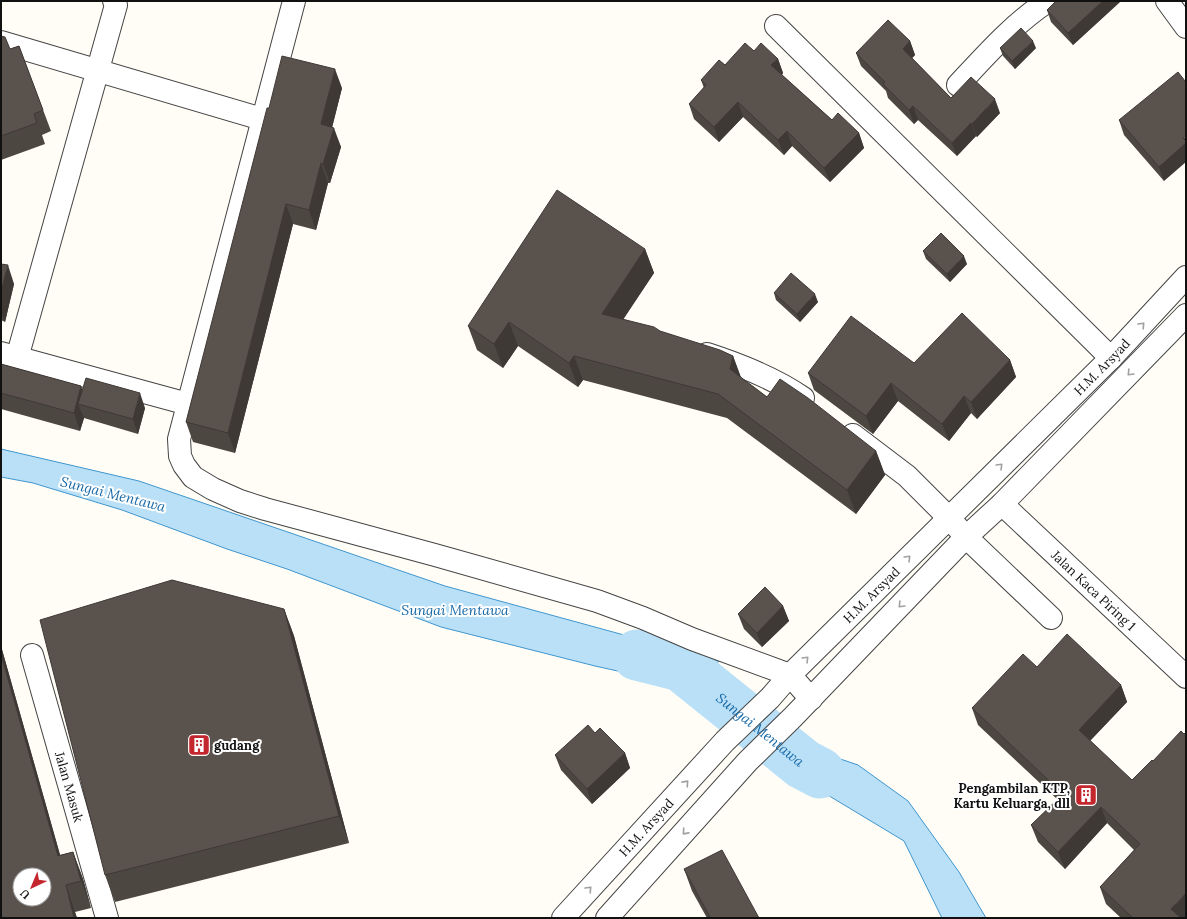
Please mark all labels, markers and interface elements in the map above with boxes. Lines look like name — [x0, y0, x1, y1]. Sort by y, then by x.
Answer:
one-way arrow — [1137, 322, 1144, 330]
street label: H.M. Arsyad — [1070, 335, 1134, 399]
one-way arrow — [1127, 368, 1134, 376]
one-way arrow — [995, 463, 1003, 471]
water label: Sungai Mentawa — [59, 472, 168, 516]
street label: Jalan Kaca Piring 1 — [1047, 546, 1140, 634]
one-way arrow — [903, 555, 911, 563]
street label: H.M. Arsyad — [839, 563, 903, 626]
one-way arrow — [898, 600, 906, 608]
water label: Sungai Mentawa — [401, 601, 509, 619]
one-way arrow — [801, 656, 809, 664]
water label: Sungai Mentawa — [713, 689, 808, 771]
building icon: gudang — [186, 732, 212, 758]
place label: gudang — [214, 737, 260, 754]
street label: Jalan Masuk — [51, 749, 88, 824]
one-way arrow — [682, 780, 689, 788]
place label: Pengambilan KTP, Kartu Keluarga, dll — [953, 780, 1070, 812]
building icon: Pengambilan KTP, Kartu Keluarga, dll — [1073, 782, 1099, 808]
street label: H.M. Arsyad — [615, 794, 677, 860]
one-way arrow — [682, 827, 689, 834]
north arrow — [12, 867, 52, 907]
text: U — [17, 886, 33, 902]
one-way arrow — [585, 887, 592, 894]

